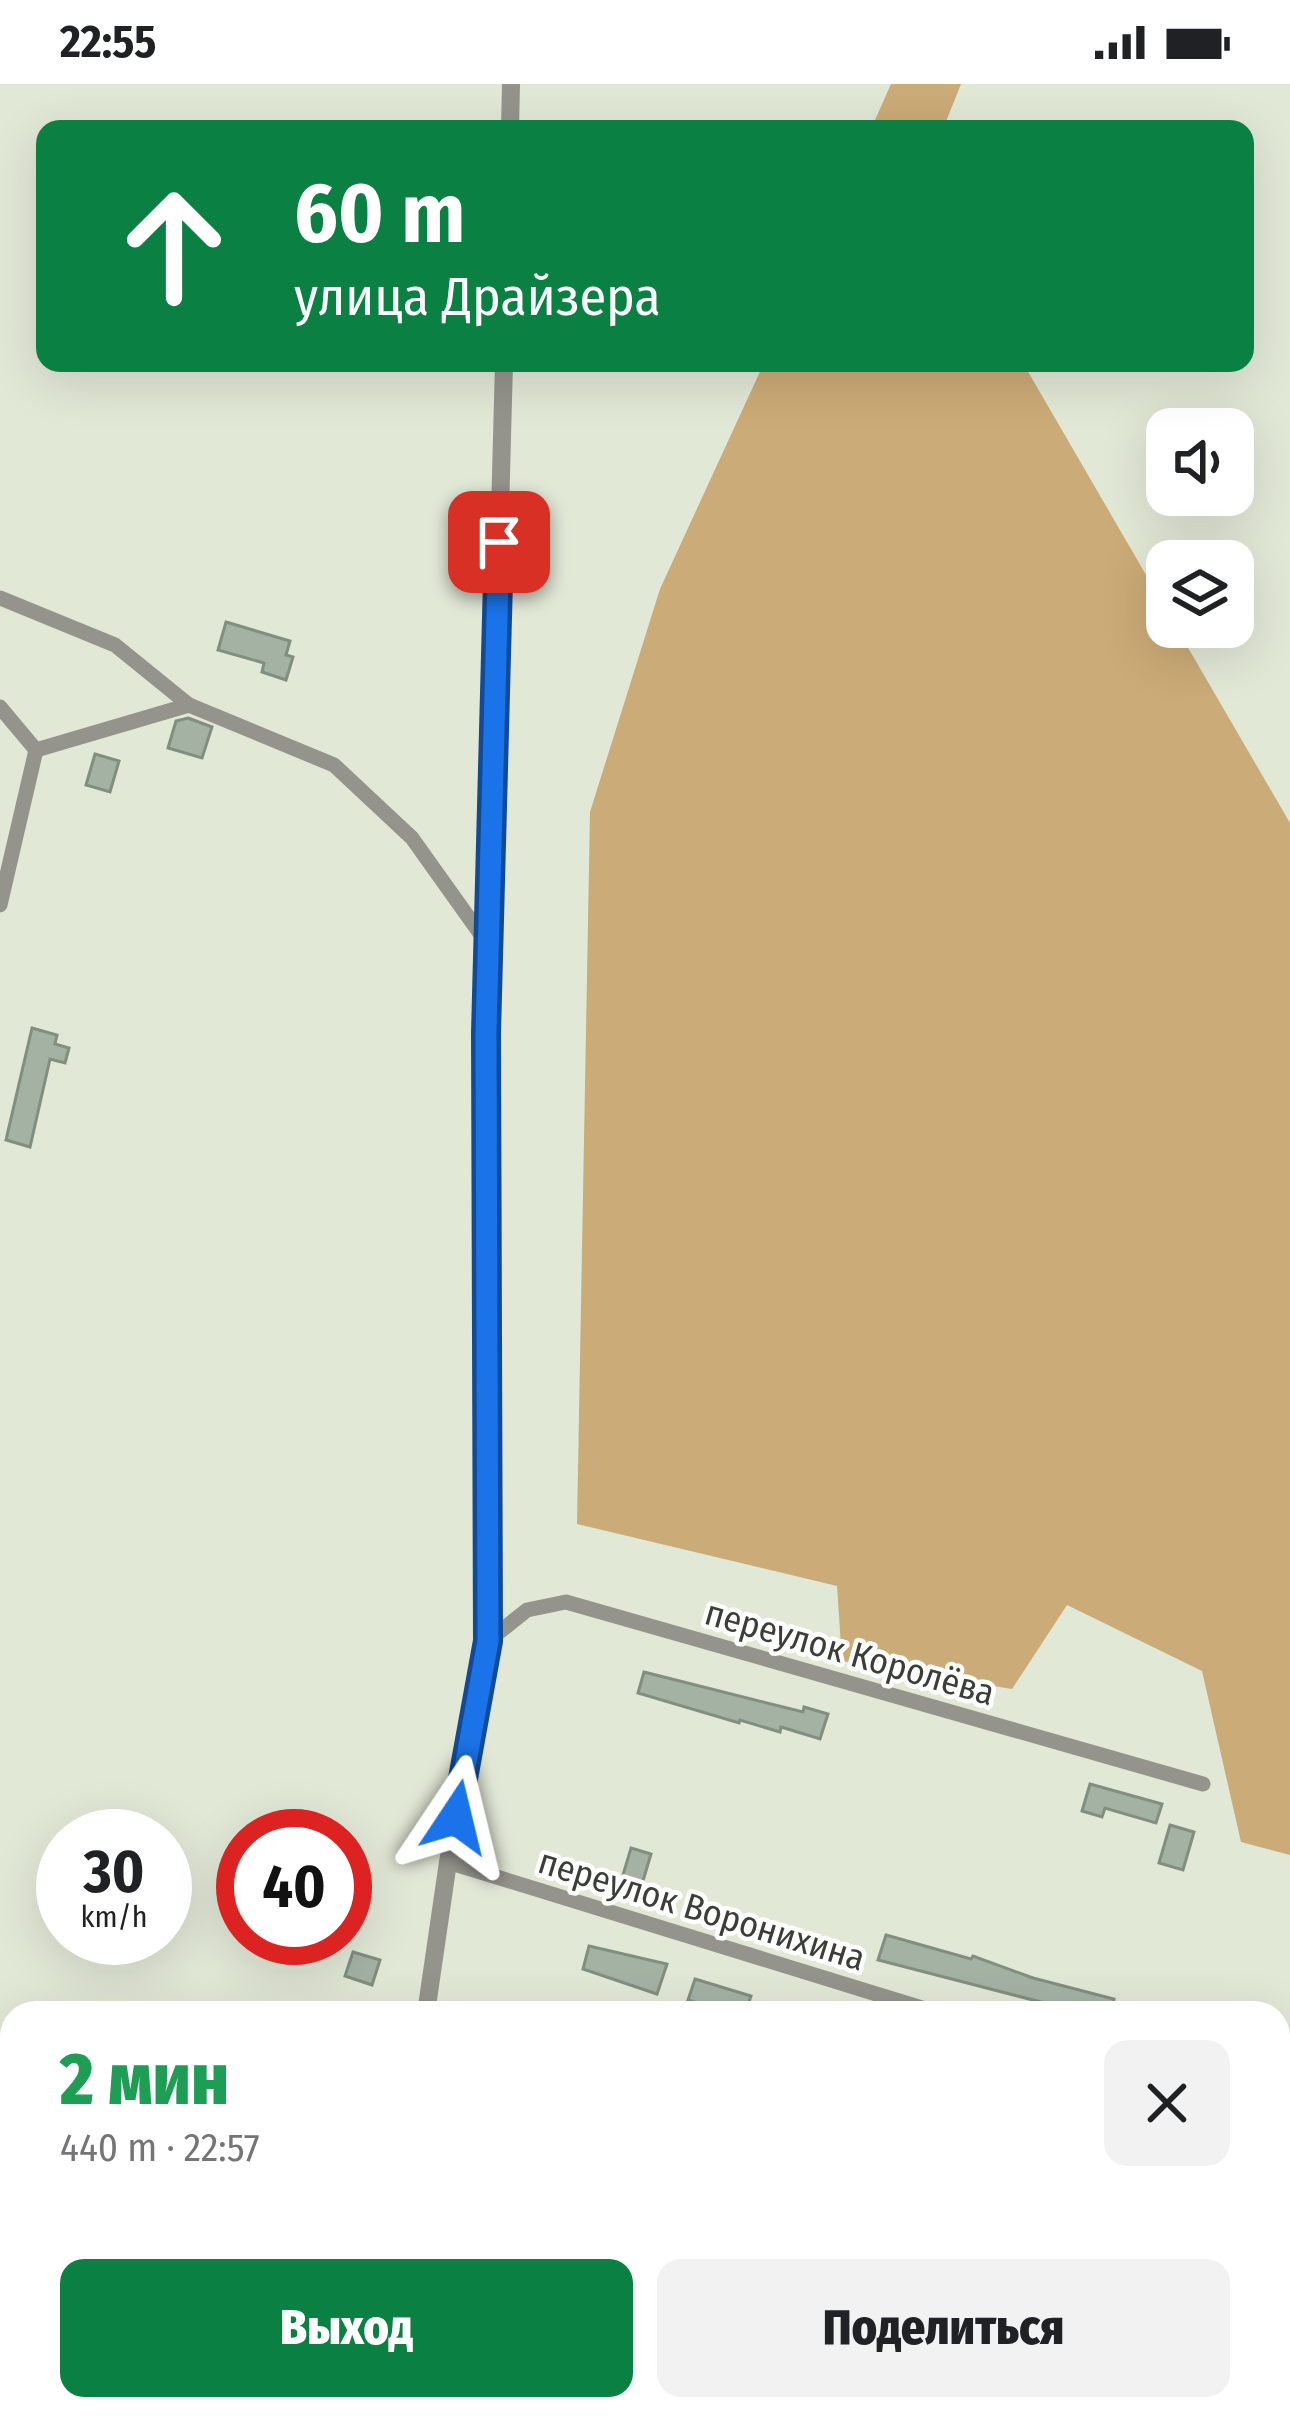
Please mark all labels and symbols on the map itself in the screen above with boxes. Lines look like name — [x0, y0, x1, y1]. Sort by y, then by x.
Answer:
pin — [448, 491, 550, 593]
street label: переулок Королёва — [700, 1591, 1000, 1715]
position arrow — [393, 1754, 519, 1880]
speed limit sign: 40 — [216, 1809, 372, 1965]
street label: переулок Воронихина — [533, 1839, 870, 1981]

